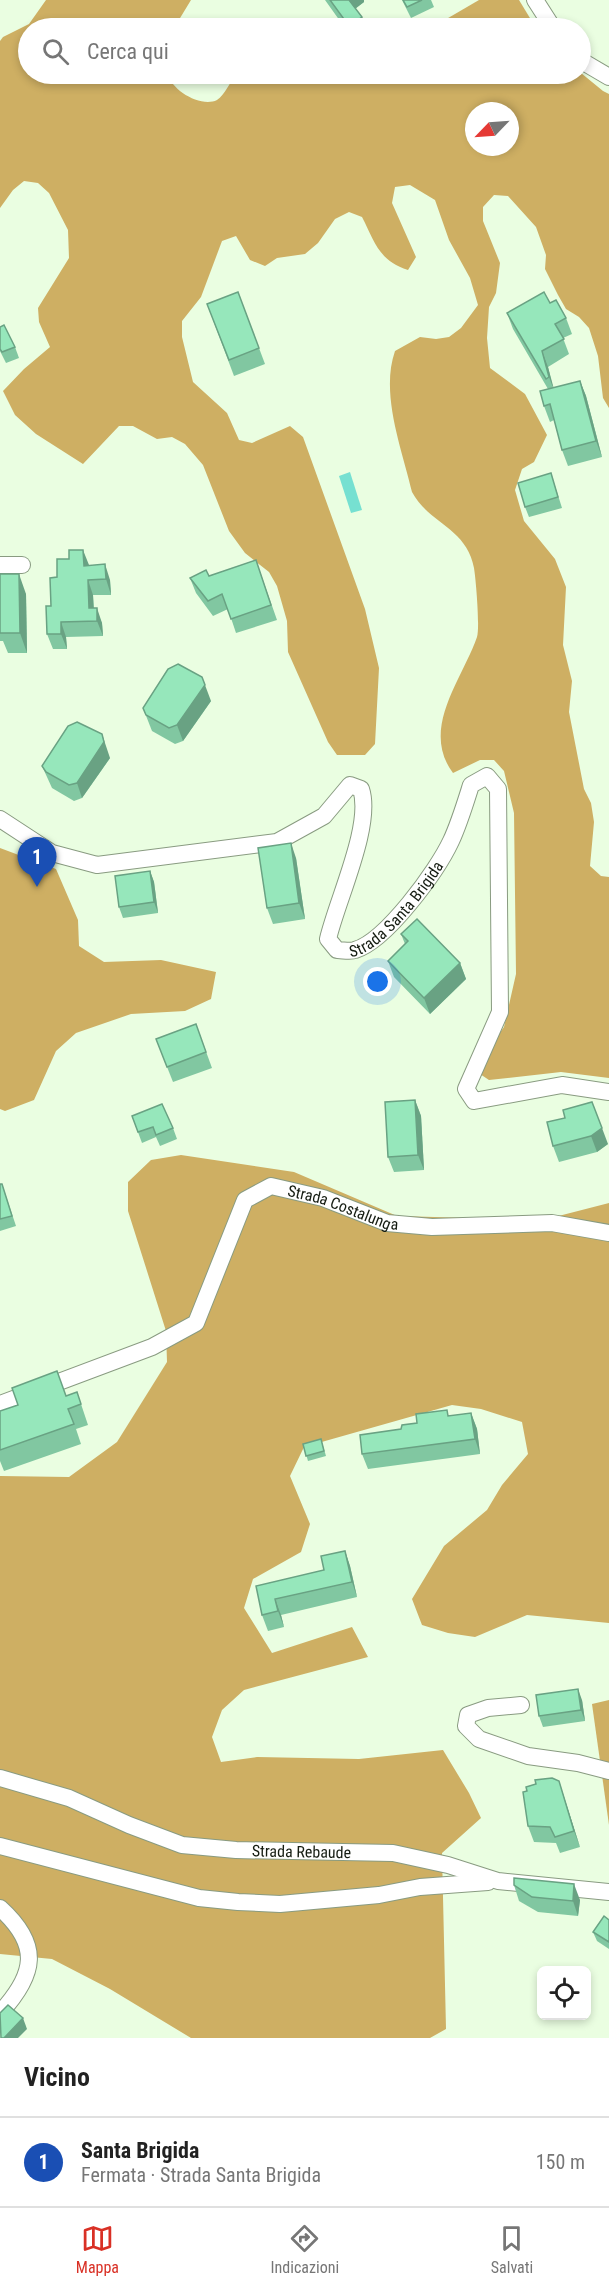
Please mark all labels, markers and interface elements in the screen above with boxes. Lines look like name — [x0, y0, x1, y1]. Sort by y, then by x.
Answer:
search box — [18, 18, 591, 84]
icon: search — [39, 35, 72, 68]
text: Cerca qui — [87, 39, 169, 64]
north arrow — [465, 102, 519, 156]
pin: 1 — [18, 838, 57, 887]
street label: Strada Santa Brigida — [347, 858, 447, 961]
your location — [363, 967, 392, 996]
street label: Strada Costalunga — [286, 1181, 399, 1234]
street label: Strada Rebaude — [252, 1841, 351, 1862]
map controls — [537, 1966, 591, 2020]
button: locate — [537, 1966, 591, 2020]
text: Vicino — [24, 2062, 90, 2092]
text: Santa Brigida — [81, 2138, 199, 2163]
text: 1 — [38, 2150, 49, 2174]
text: 150 m — [536, 2150, 585, 2174]
text: Fermata · Strada Santa Brigida — [81, 2163, 321, 2187]
tab: Mappa — [76, 2222, 119, 2277]
tab: Indicazioni — [271, 2222, 339, 2277]
tab: Salvati — [491, 2222, 533, 2277]

